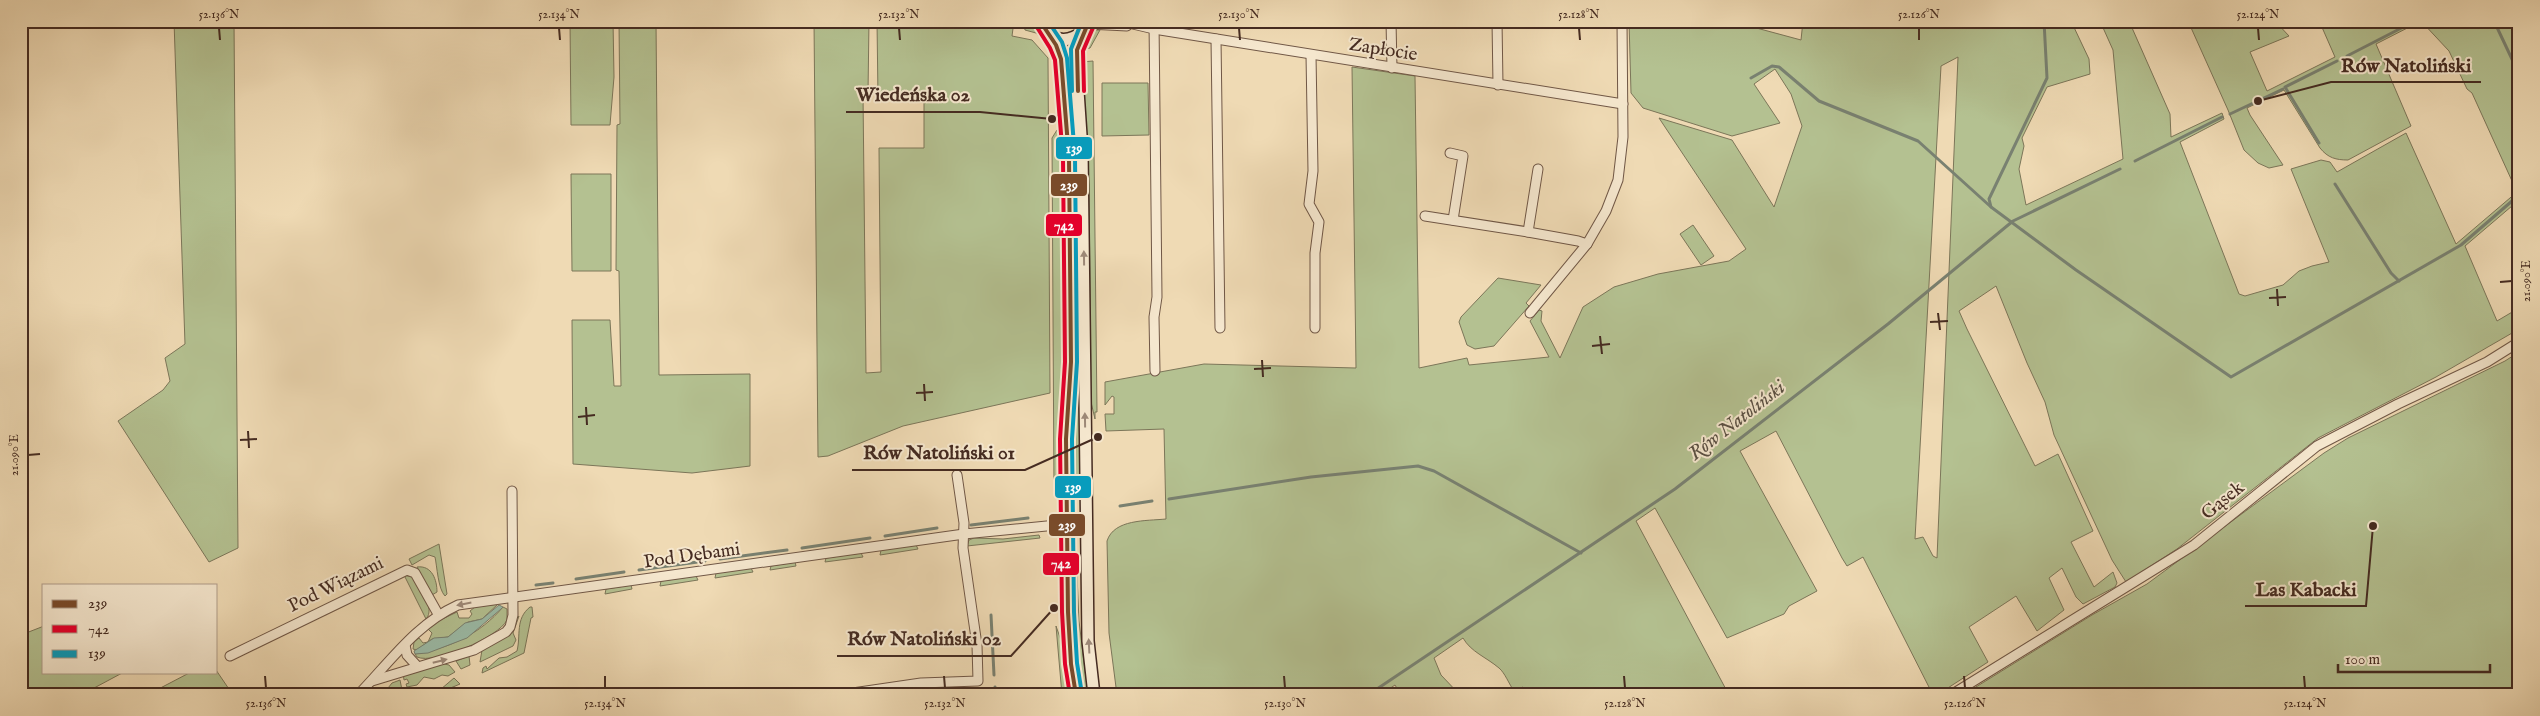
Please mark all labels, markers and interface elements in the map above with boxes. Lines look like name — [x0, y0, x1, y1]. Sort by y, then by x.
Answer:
text: 52.136°N — [199, 7, 240, 22]
text: 52.134°N — [538, 7, 580, 22]
text: 52.132°N — [878, 7, 920, 22]
text: 52.130°N — [1218, 7, 1260, 22]
text: 52.128°N — [1558, 7, 1600, 22]
text: 52.126°N — [1898, 7, 1941, 22]
text: 52.124°N — [2237, 7, 2280, 22]
street label: Zapłocie — [1347, 33, 1419, 67]
callout: Rów Natoliński — [2331, 47, 2481, 82]
text: Rów Natoliński — [2341, 54, 2472, 79]
callout: Wiedeńska 02 — [846, 77, 980, 112]
text: Wiedeńska 02 — [855, 83, 971, 108]
line badge: 139 — [1055, 136, 1093, 160]
text: 139 — [1066, 140, 1082, 158]
line badge: 239 — [1050, 173, 1088, 197]
text: 239 — [1060, 177, 1078, 195]
line badge: 742 — [1045, 213, 1083, 237]
text: 742 — [1054, 217, 1074, 235]
one-way arrow — [1080, 249, 1088, 265]
text: 21.090°E — [2519, 260, 2534, 302]
water label: Rów Natoliński — [1684, 375, 1791, 467]
one-way arrow — [1081, 412, 1089, 428]
text: 21.090°E — [7, 434, 22, 476]
callout: Rów Natoliński 01 — [852, 435, 1025, 470]
text: Rów Natoliński 01 — [863, 441, 1015, 466]
line badge: 139 — [1054, 475, 1092, 499]
street label: Gąsek — [2196, 476, 2250, 526]
text: 139 — [1065, 479, 1081, 497]
line badge: 239 — [1048, 513, 1086, 537]
text: 239 — [1058, 517, 1076, 535]
street label: Pod Dębami — [642, 537, 742, 575]
street label: Pod Wiązami — [284, 552, 388, 618]
line badge: 742 — [1042, 552, 1080, 576]
text: 742 — [1051, 555, 1071, 573]
callout: Las Kabacki — [2245, 571, 2366, 606]
text: Las Kabacki — [2255, 578, 2357, 603]
legend — [42, 584, 218, 674]
text: 239 — [88, 594, 107, 613]
one-way arrow — [456, 600, 472, 608]
text: 742 — [88, 620, 109, 639]
callout: Rów Natoliński 02 — [837, 621, 1011, 656]
text: Rów Natoliński 02 — [847, 627, 1002, 652]
one-way arrow — [1084, 638, 1092, 654]
scale bar — [2338, 641, 2490, 673]
text: 139 — [88, 644, 106, 663]
text: 100 m — [2345, 650, 2381, 669]
one-way arrow — [432, 657, 447, 665]
text: 52.136°N — [246, 696, 287, 711]
text: 52.134°N — [584, 696, 626, 711]
text: 52.132°N — [924, 696, 966, 711]
text: 52.130°N — [1264, 696, 1306, 711]
text: 52.128°N — [1604, 696, 1646, 711]
text: 52.126°N — [1944, 696, 1987, 711]
text: 52.124°N — [2284, 696, 2327, 711]

